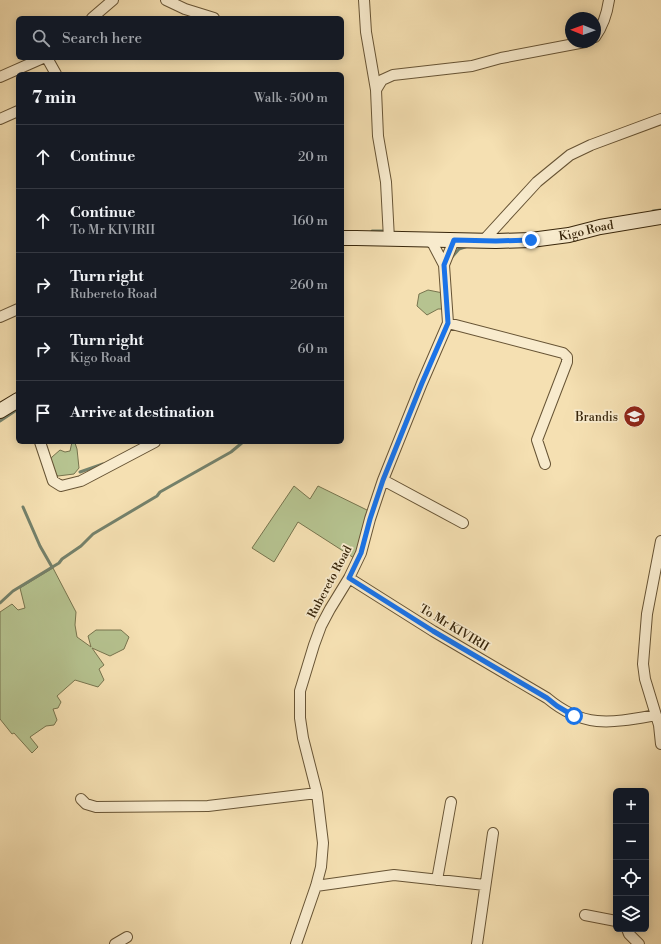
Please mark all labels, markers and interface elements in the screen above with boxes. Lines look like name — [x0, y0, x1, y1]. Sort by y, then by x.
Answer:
north arrow — [565, 12, 601, 48]
search box — [16, 16, 344, 60]
icon: search — [30, 27, 52, 49]
text: Search here — [62, 29, 142, 48]
text: 7 min — [32, 87, 76, 109]
text: Walk · 500 m — [254, 90, 328, 106]
icon: ahead — [32, 146, 54, 168]
text: Continue — [70, 147, 135, 166]
text: 20 m — [298, 149, 328, 165]
text: Continue — [70, 203, 135, 222]
icon: ahead — [32, 210, 54, 232]
text: 160 m — [292, 213, 328, 229]
street label: Kigo Road — [558, 217, 615, 244]
text: To Mr KIVIRII — [70, 222, 155, 238]
route end — [522, 231, 540, 249]
text: Turn right — [70, 267, 144, 286]
icon: right — [32, 274, 54, 296]
text: 260 m — [290, 277, 328, 293]
text: Rubereto Road — [70, 286, 157, 302]
text: Turn right — [70, 331, 144, 350]
icon: right — [32, 338, 54, 360]
text: 60 m — [297, 341, 328, 357]
text: Kigo Road — [70, 350, 131, 366]
icon: arrive — [32, 402, 54, 424]
text: Arrive at destination — [70, 403, 214, 422]
school or university icon: Brandis — [621, 404, 647, 430]
place label: Brandis — [574, 410, 618, 425]
street label: Rubereto Road — [305, 543, 356, 621]
street label: To Mr KIVIRII — [416, 601, 492, 655]
route start — [565, 707, 583, 725]
map controls — [613, 788, 649, 932]
button: + — [613, 788, 649, 824]
button: − — [613, 824, 649, 860]
button: locate — [613, 860, 649, 896]
button: layers — [613, 896, 649, 932]

